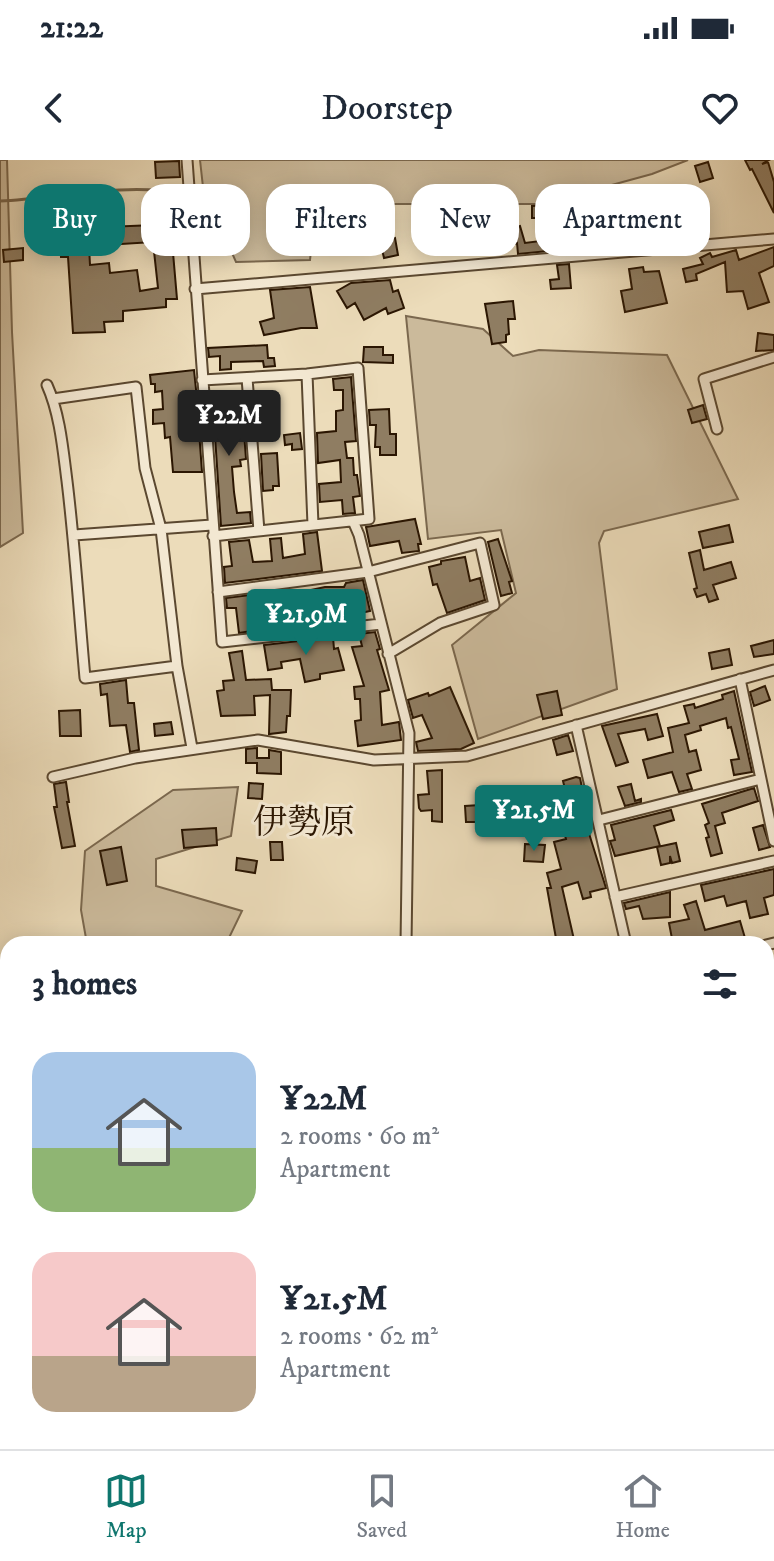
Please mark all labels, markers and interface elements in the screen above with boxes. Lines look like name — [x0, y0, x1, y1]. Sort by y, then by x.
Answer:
text: 21:22 — [40, 10, 103, 47]
icon: back — [32, 86, 76, 130]
text: Doorstep — [321, 86, 453, 131]
icon: heart — [698, 86, 742, 130]
chip: Buy — [24, 184, 125, 256]
chip: Rent — [141, 184, 250, 256]
chip: Filters — [266, 184, 395, 256]
chip: New — [411, 184, 519, 256]
chip: Apartment — [535, 184, 710, 256]
pin: ¥22M — [182, 390, 276, 458]
text: ¥22M — [196, 399, 262, 432]
pin: ¥21.9M — [241, 589, 371, 657]
text: ¥21.9M — [265, 598, 347, 631]
pin: ¥21.5M — [469, 785, 599, 853]
text: ¥21.5M — [493, 794, 575, 827]
district label: 伊勢原 — [253, 802, 355, 844]
icon: filters — [698, 962, 742, 1006]
text: 3 homes — [32, 963, 137, 1005]
text: ¥22M — [280, 1078, 367, 1120]
icon: home — [96, 1084, 192, 1180]
text: 2 rooms · 60 m² — [280, 1120, 439, 1153]
text: Apartment — [280, 1153, 391, 1186]
text: ¥21.5M — [280, 1278, 388, 1320]
icon: home — [96, 1284, 192, 1380]
text: 2 rooms · 62 m² — [280, 1320, 438, 1353]
text: Apartment — [280, 1353, 391, 1386]
tab: Map — [104, 1469, 148, 1544]
tab: Saved — [357, 1469, 407, 1544]
tab: Home — [615, 1469, 670, 1544]

